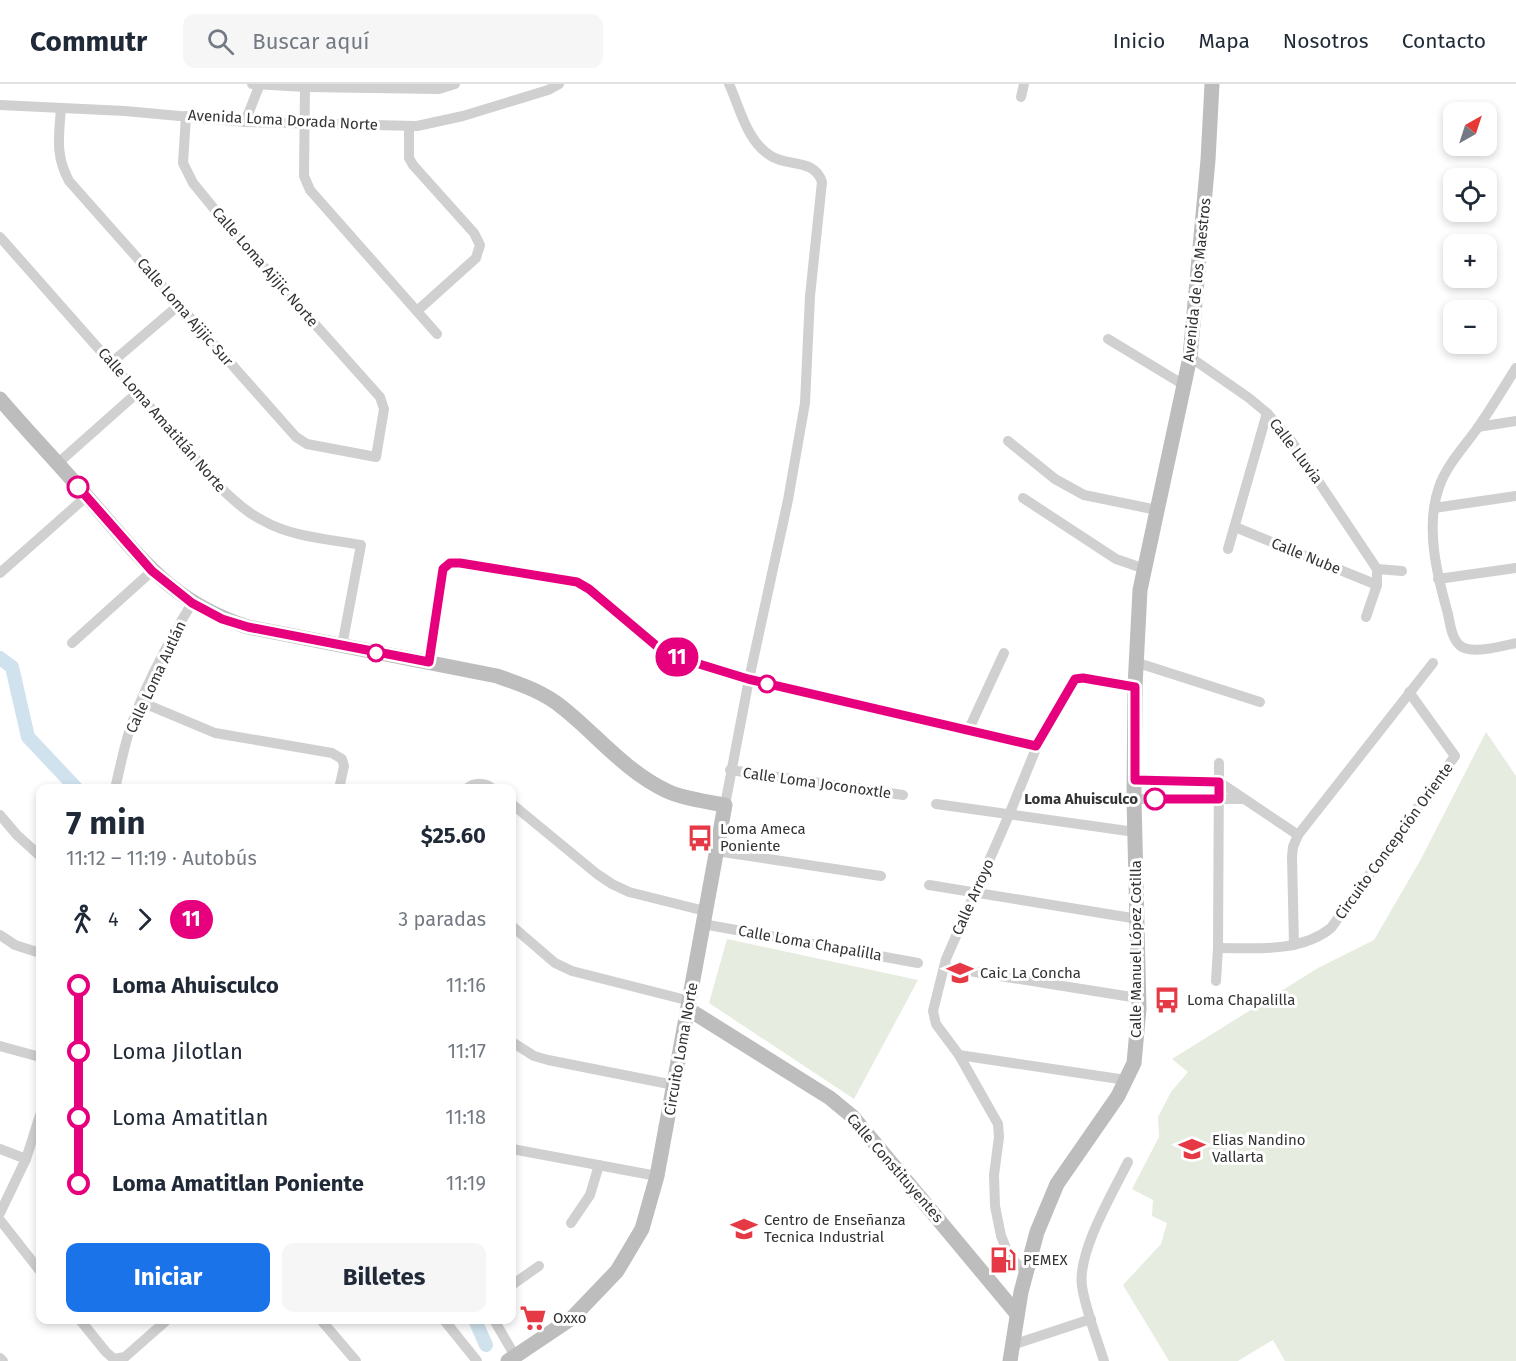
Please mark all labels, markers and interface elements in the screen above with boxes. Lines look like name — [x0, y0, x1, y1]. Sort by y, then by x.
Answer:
search box — [183, 14, 603, 68]
text: Commutr — [30, 25, 147, 58]
icon: search — [204, 25, 237, 58]
text: Buscar aquí — [252, 28, 369, 55]
text: Inicio — [1113, 28, 1165, 54]
text: Mapa — [1198, 28, 1250, 54]
text: Nosotros — [1283, 28, 1369, 54]
text: Contacto — [1402, 28, 1486, 54]
north arrow — [1443, 102, 1497, 156]
map controls — [1443, 102, 1497, 354]
street label: Avenida Loma Dorada Norte — [188, 106, 378, 134]
button: locate — [1443, 168, 1497, 222]
street label: Avenida de los Maestros — [1179, 197, 1215, 363]
street label: Calle Loma Ajijic Norte — [208, 203, 322, 331]
button: + — [1443, 234, 1497, 288]
street label: Calle Loma Ajijic Sur — [133, 254, 237, 370]
button: − — [1443, 300, 1497, 354]
street label: Calle Loma Amatitlán Norte — [94, 344, 230, 496]
street label: Calle Lluvia — [1266, 415, 1326, 487]
unlabelled marker — [67, 476, 89, 498]
street label: Calle Nube — [1269, 534, 1343, 578]
street label: Calle Loma Autlán — [122, 618, 190, 736]
line badge: 11 — [650, 638, 704, 676]
unlabelled marker — [367, 644, 385, 662]
text: 11 — [667, 644, 687, 670]
unlabelled marker — [758, 675, 776, 693]
street label: Circuito Concepción Oriente — [1331, 759, 1457, 923]
street label: Calle Loma Joconoxtle — [742, 764, 892, 802]
marker: Loma Ahuisculco — [1144, 788, 1166, 810]
place label: Loma Ahuisculco — [1024, 790, 1138, 808]
text: 7 min — [66, 803, 146, 843]
place label: Loma Ameca Poniente — [720, 820, 806, 855]
text: $25.60 — [421, 822, 486, 849]
bus stop icon: Loma Ameca Poniente — [685, 823, 715, 853]
text: 11:12 – 11:19 · Autobús — [66, 846, 257, 870]
street label: Calle Arroyo — [948, 856, 998, 938]
street label: Calle Manuel López Cotilla — [1127, 860, 1145, 1038]
icon: walk — [66, 903, 99, 936]
icon: forward — [128, 903, 161, 936]
text: 11 — [182, 906, 201, 932]
text: 4 — [108, 907, 119, 931]
text: 3 paradas — [398, 907, 486, 931]
street label: Calle Loma Chapalilla — [737, 922, 883, 964]
school or university icon: Caic La Concha — [945, 958, 975, 988]
place label: Caic La Concha — [980, 964, 1081, 982]
text: Loma Ahuisculco — [112, 972, 279, 999]
text: 11:16 — [446, 973, 486, 997]
street label: Circuito Loma Norte — [660, 981, 702, 1117]
bus stop icon: Loma Chapalilla — [1152, 985, 1182, 1015]
place label: Loma Chapalilla — [1187, 991, 1295, 1009]
text: Loma Jilotlan — [112, 1038, 243, 1065]
text: 11:17 — [447, 1039, 486, 1063]
text: Loma Amatitlan — [112, 1104, 268, 1131]
text: 11:18 — [445, 1105, 486, 1129]
street label: Calle Constituyentes — [843, 1110, 947, 1226]
place label: Elias Nandino Vallarta — [1212, 1131, 1305, 1166]
school or university icon: Elias Nandino Vallarta — [1177, 1134, 1207, 1164]
text: Loma Amatitlan Poniente — [112, 1170, 364, 1197]
text: 11:19 — [446, 1171, 486, 1195]
place label: Centro de Enseñanza Tecnica Industrial — [764, 1211, 906, 1246]
school or university icon: Centro de Enseñanza Tecnica Industrial — [729, 1214, 759, 1244]
button: Iniciar — [66, 1243, 270, 1312]
button: Billetes — [282, 1243, 486, 1312]
fuel station icon: PEMEX — [988, 1245, 1018, 1275]
place label: PEMEX — [1023, 1251, 1068, 1269]
supermarket icon: Oxxo — [518, 1303, 548, 1333]
place label: Oxxo — [553, 1309, 586, 1327]

